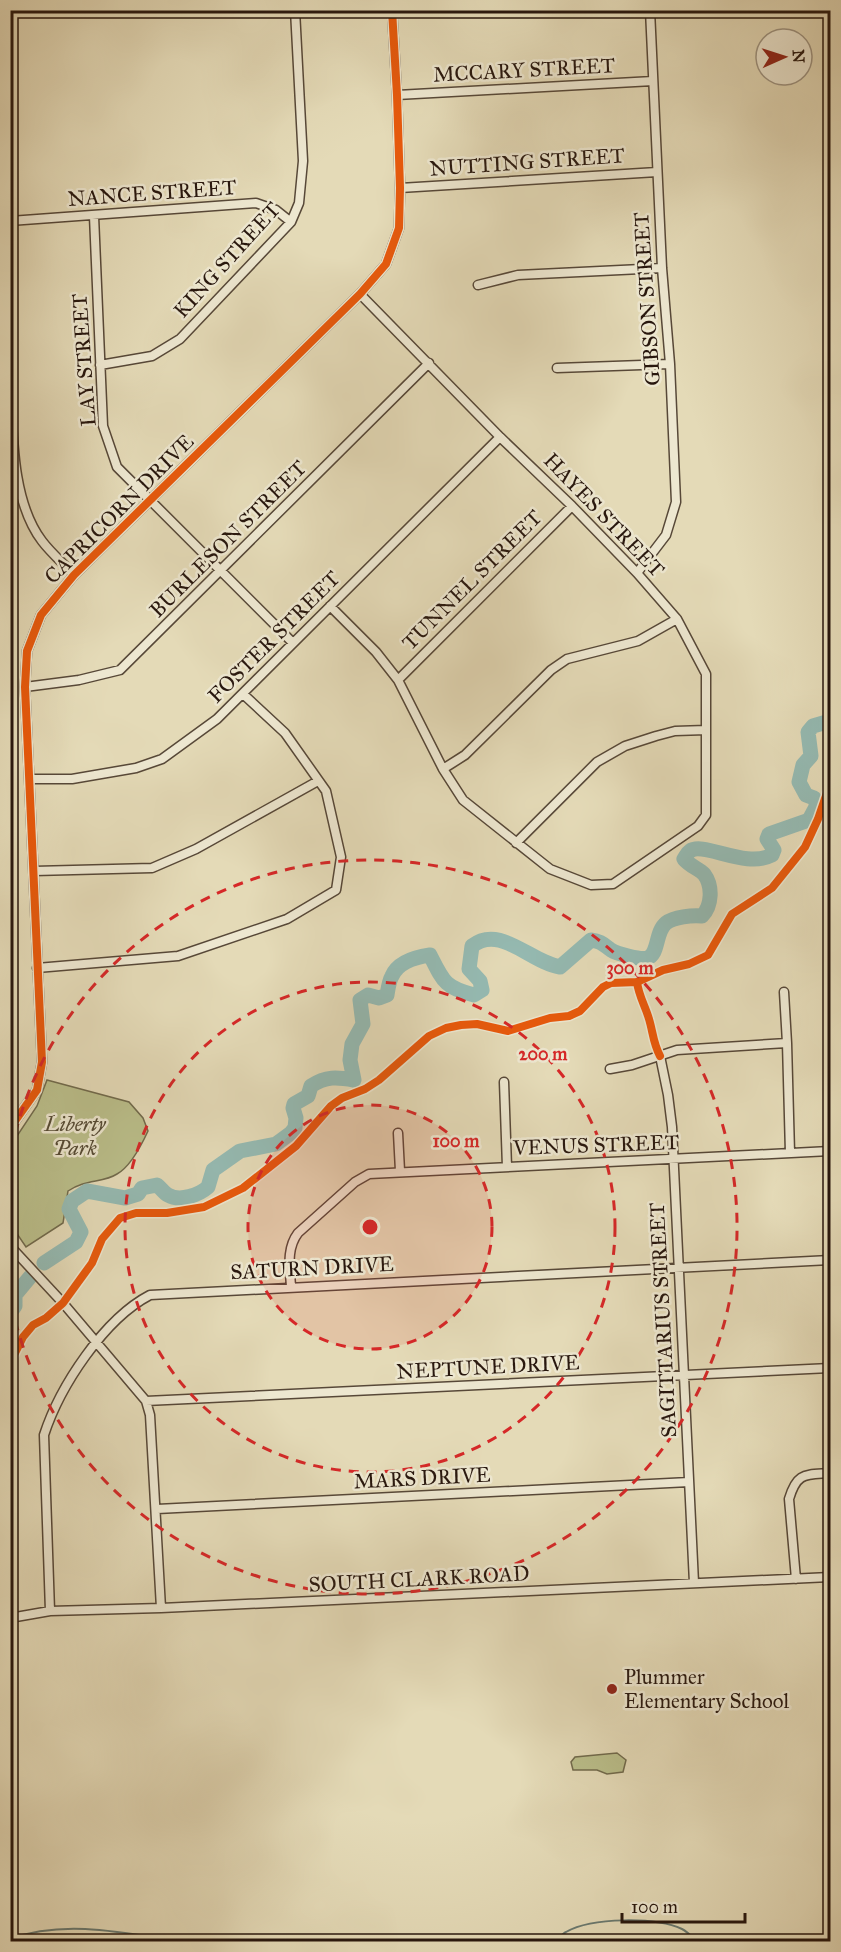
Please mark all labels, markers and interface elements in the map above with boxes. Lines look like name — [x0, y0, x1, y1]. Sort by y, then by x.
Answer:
north arrow — [754, 27, 814, 87]
text: N — [789, 49, 808, 64]
street label: MCCARY STREET — [432, 52, 616, 88]
street label: NUTTING STREET — [429, 142, 625, 182]
street label: NANCE STREET — [67, 174, 237, 212]
street label: KING STREET — [168, 197, 286, 323]
street label: GIBSON STREET — [628, 211, 666, 387]
street label: LAY STREET — [66, 293, 102, 427]
street label: CAPRICORN DRIVE — [39, 429, 199, 589]
street label: HAYES STREET — [538, 447, 670, 583]
street label: BURLESON STREET — [144, 455, 312, 623]
street label: TUNNEL STREET — [397, 505, 547, 655]
street label: FOSTER STREET — [202, 565, 346, 709]
text: 300 m — [606, 957, 654, 980]
text: 200 m — [519, 1043, 568, 1065]
park label: Liberty Park — [43, 1111, 107, 1161]
street label: VENUS STREET — [511, 1129, 680, 1161]
text: 100 m — [433, 1130, 480, 1152]
street label: SAGITTARIUS STREET — [644, 1202, 682, 1438]
centre of rings — [360, 1217, 380, 1237]
street label: SATURN DRIVE — [230, 1251, 394, 1285]
street label: NEPTUNE DRIVE — [396, 1349, 580, 1385]
street label: MARS DRIVE — [353, 1461, 491, 1495]
street label: SOUTH CLARK ROAD — [308, 1560, 530, 1598]
place label: Plummer Elementary School — [624, 1664, 789, 1714]
marker: Plummer Elementary School — [605, 1682, 619, 1696]
scale bar — [622, 1886, 745, 1924]
text: 100 m — [631, 1896, 678, 1918]

